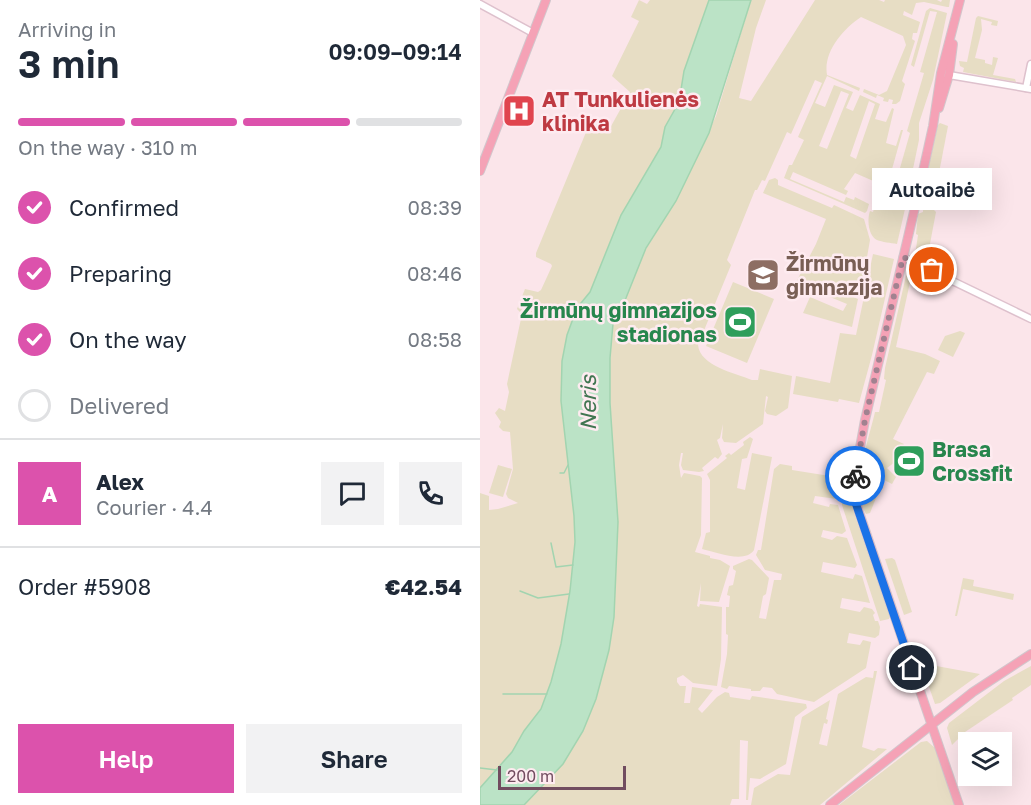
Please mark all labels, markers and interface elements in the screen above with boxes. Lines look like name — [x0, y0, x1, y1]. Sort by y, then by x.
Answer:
text: Arriving in — [18, 17, 116, 41]
text: 09:09–09:14 — [328, 38, 462, 65]
text: 3 min — [18, 40, 120, 87]
place label: AT Tunkulienės klinika — [542, 86, 699, 136]
hospital icon: AT Tunkulienės klinika — [501, 93, 537, 129]
text: On the way · 310 m — [18, 135, 197, 159]
callout: Autoaibė — [872, 168, 992, 210]
text: Autoaibė — [889, 177, 975, 201]
icon: check — [18, 191, 51, 224]
text: Confirmed — [69, 194, 179, 221]
text: 08:39 — [408, 195, 462, 219]
pin — [906, 244, 957, 295]
place label: Žirmūnų gimnazija — [786, 250, 882, 300]
icon: bag — [915, 253, 948, 286]
icon: check — [18, 257, 51, 290]
school or university icon: Žirmūnų gimnazija — [745, 257, 781, 293]
text: Preparing — [69, 260, 172, 287]
text: 08:46 — [407, 261, 462, 285]
place label: Žirmūnų gimnazijos stadionas — [520, 297, 717, 347]
sports icon: Žirmūnų gimnazijos stadionas — [722, 304, 758, 340]
icon: check — [18, 323, 51, 356]
text: On the way — [69, 326, 187, 353]
text: 08:58 — [408, 327, 462, 351]
water label: Neris — [574, 374, 601, 431]
text: Delivered — [69, 392, 169, 419]
place label: Brasa Crossfit — [932, 436, 1013, 486]
sports icon: Brasa Crossfit — [891, 443, 927, 479]
courier — [825, 446, 885, 506]
icon: bike — [839, 460, 872, 493]
button: chat — [321, 462, 384, 525]
button: phone — [399, 462, 462, 525]
text: Alex — [96, 468, 144, 495]
text: A — [42, 480, 57, 507]
text: Courier · 4.4 — [96, 495, 213, 519]
text: Order #5908 — [18, 573, 151, 600]
text: €42.54 — [385, 573, 462, 600]
pin — [886, 642, 937, 693]
icon: home — [895, 651, 928, 684]
button: Help — [18, 724, 234, 793]
button: Share — [246, 724, 462, 793]
map controls — [958, 732, 1012, 786]
button: layers — [958, 732, 1012, 786]
scale bar — [498, 763, 626, 790]
text: 200 m — [507, 766, 554, 786]

